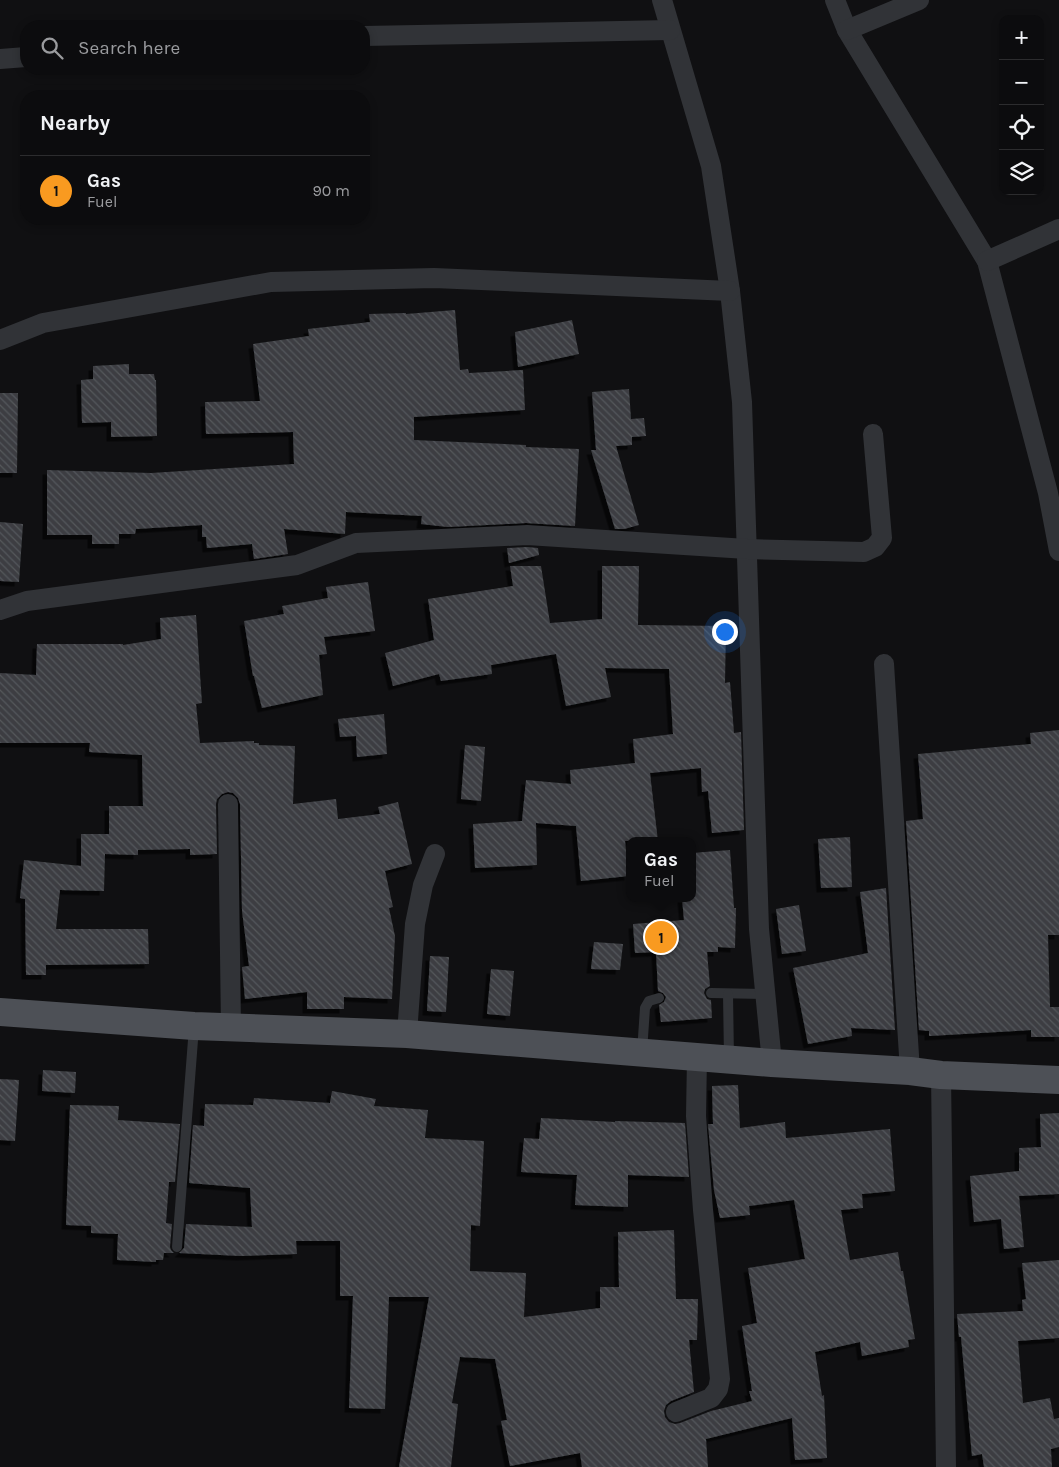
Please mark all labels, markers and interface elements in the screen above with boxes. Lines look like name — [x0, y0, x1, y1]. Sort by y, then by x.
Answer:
map controls — [999, 15, 1044, 195]
button: + — [999, 15, 1044, 60]
search box — [20, 20, 370, 75]
icon: search — [38, 34, 66, 62]
text: Search here — [78, 37, 180, 59]
button: − — [999, 60, 1044, 105]
button: locate — [999, 105, 1044, 150]
text: Nearby — [40, 111, 110, 135]
button: layers — [999, 150, 1044, 195]
text: Gas — [87, 170, 121, 192]
text: 1 — [53, 181, 59, 200]
text: 90 m — [312, 181, 350, 200]
text: Fuel — [87, 192, 117, 211]
your location — [712, 619, 738, 645]
popup — [626, 837, 696, 902]
text: Gas — [644, 849, 678, 871]
text: Fuel — [644, 871, 674, 890]
pin: 1 — [645, 918, 677, 956]

